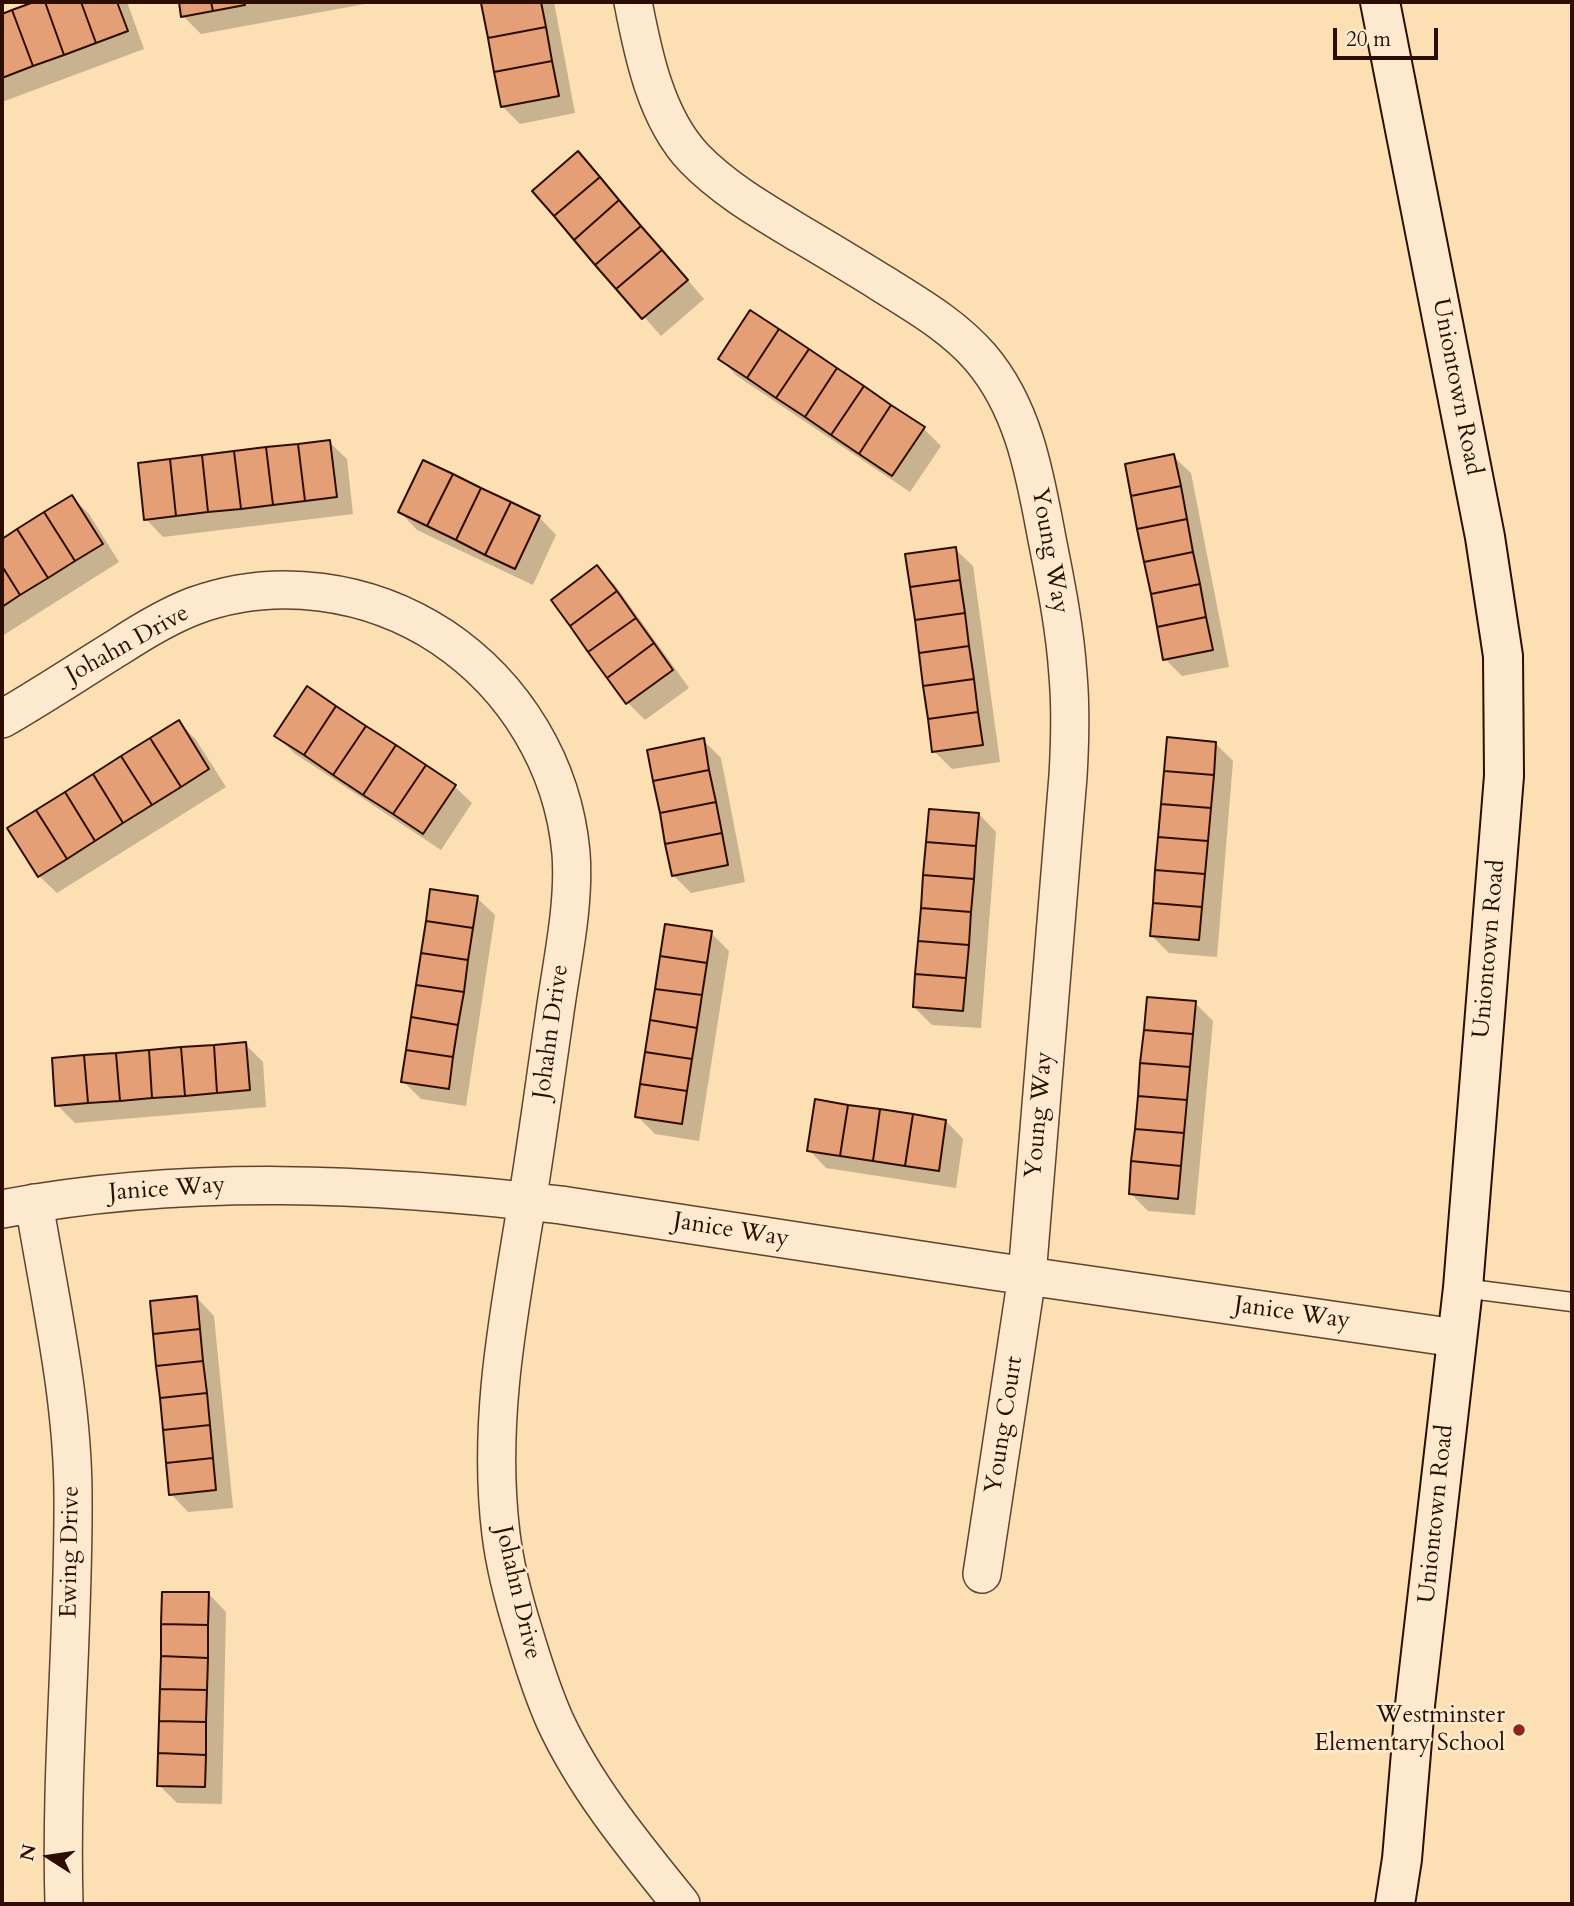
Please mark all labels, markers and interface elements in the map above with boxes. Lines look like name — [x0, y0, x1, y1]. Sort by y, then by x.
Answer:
scale bar — [1336, 14, 1441, 58]
text: 20 m — [1346, 25, 1391, 54]
street label: Uniontown Road — [1425, 296, 1487, 478]
street label: Young Way — [1024, 486, 1074, 616]
street label: Johahn Drive — [62, 599, 194, 691]
street label: Uniontown Road — [1468, 858, 1512, 1040]
street label: Johahn Drive — [528, 963, 576, 1101]
street label: Young Way — [1020, 1050, 1060, 1180]
street label: Janice Way — [108, 1172, 226, 1208]
street label: Janice Way — [671, 1208, 791, 1254]
street label: Janice Way — [1232, 1292, 1352, 1336]
street label: Young Court — [980, 1354, 1030, 1496]
street label: Uniontown Road — [1413, 1423, 1461, 1605]
street label: Ewing Drive — [55, 1486, 87, 1618]
street label: Johahn Drive — [488, 1524, 546, 1662]
place label: Westminster Elementary School — [1314, 1702, 1505, 1758]
marker: Westminster Elementary School — [1511, 1722, 1527, 1738]
north arrow — [14, 1822, 84, 1892]
text: N — [14, 1842, 43, 1863]

